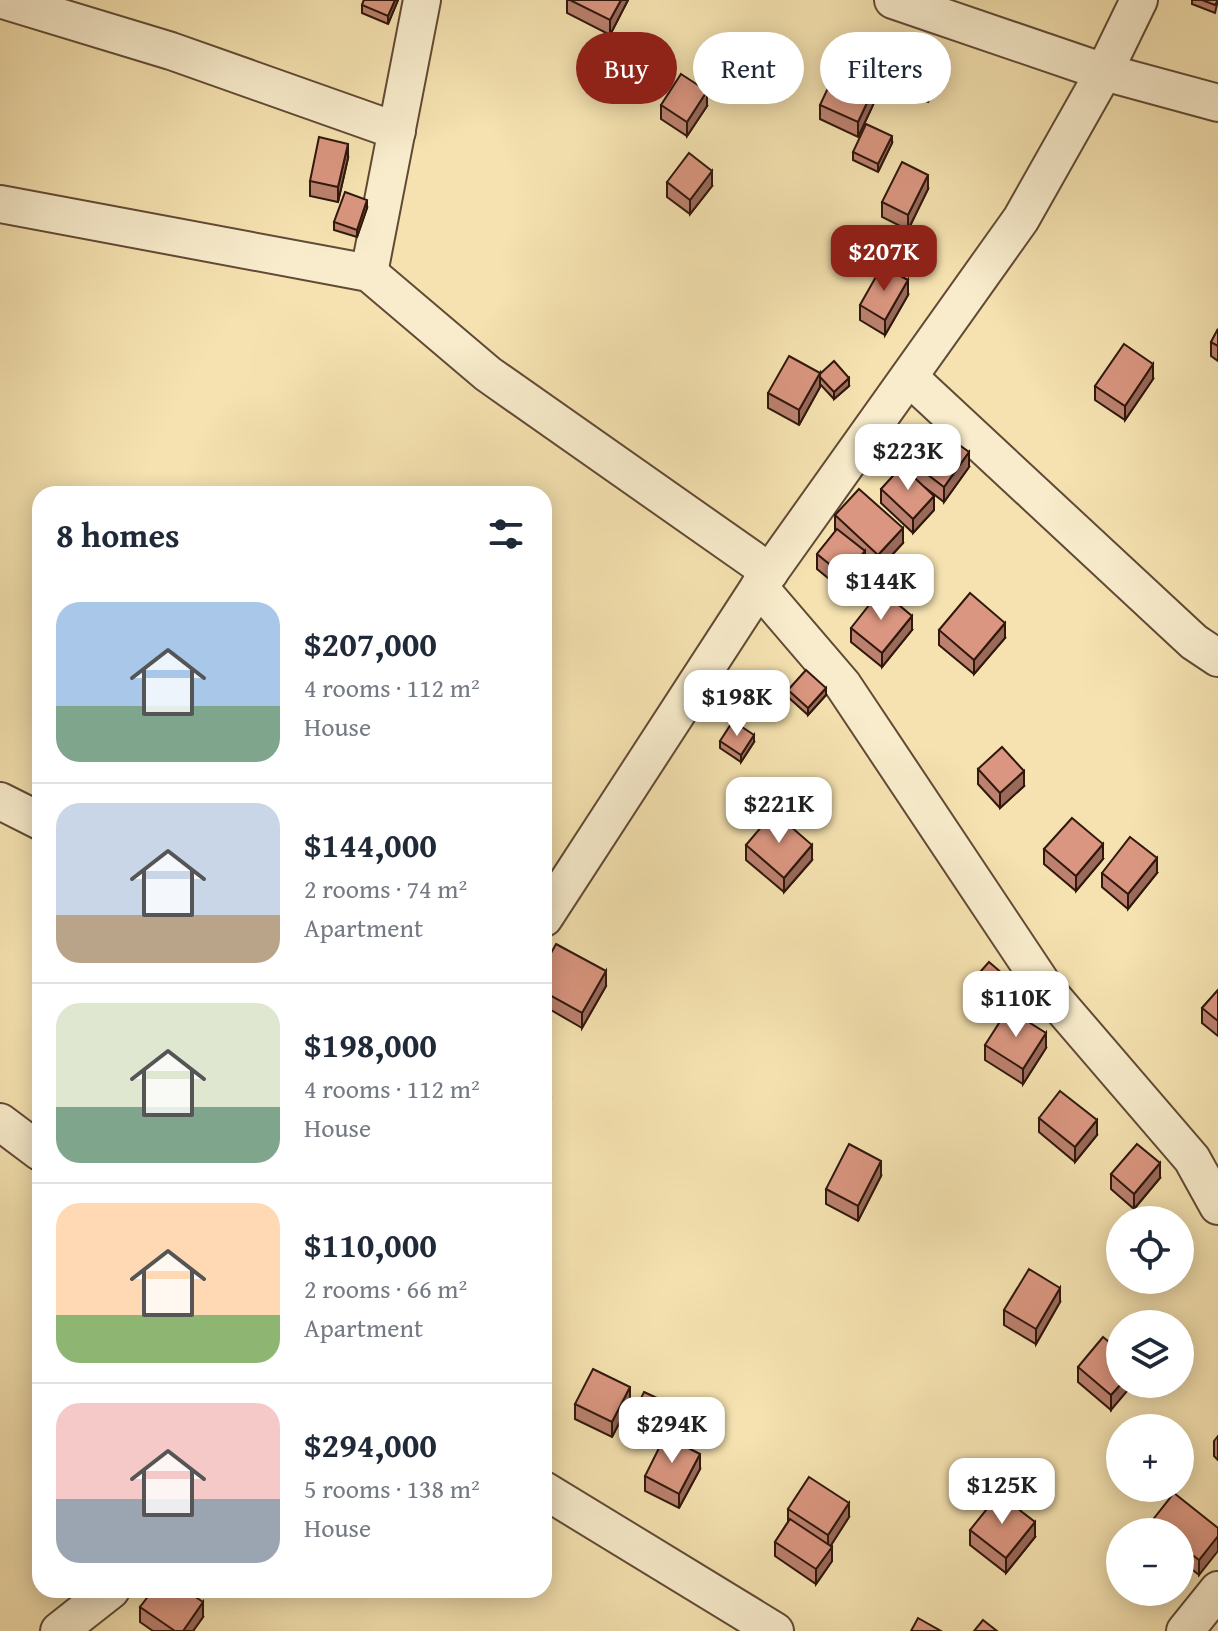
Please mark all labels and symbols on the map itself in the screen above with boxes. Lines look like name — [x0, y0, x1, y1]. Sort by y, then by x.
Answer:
pin: $207K — [828, 225, 940, 293]
pin: $223K — [852, 424, 964, 492]
pin: $144K — [825, 554, 937, 622]
pin: $198K — [681, 670, 793, 738]
pin: $221K — [723, 777, 835, 845]
pin: $110K — [960, 971, 1072, 1039]
pin: $294K — [616, 1397, 728, 1465]
pin: $125K — [946, 1458, 1058, 1526]

